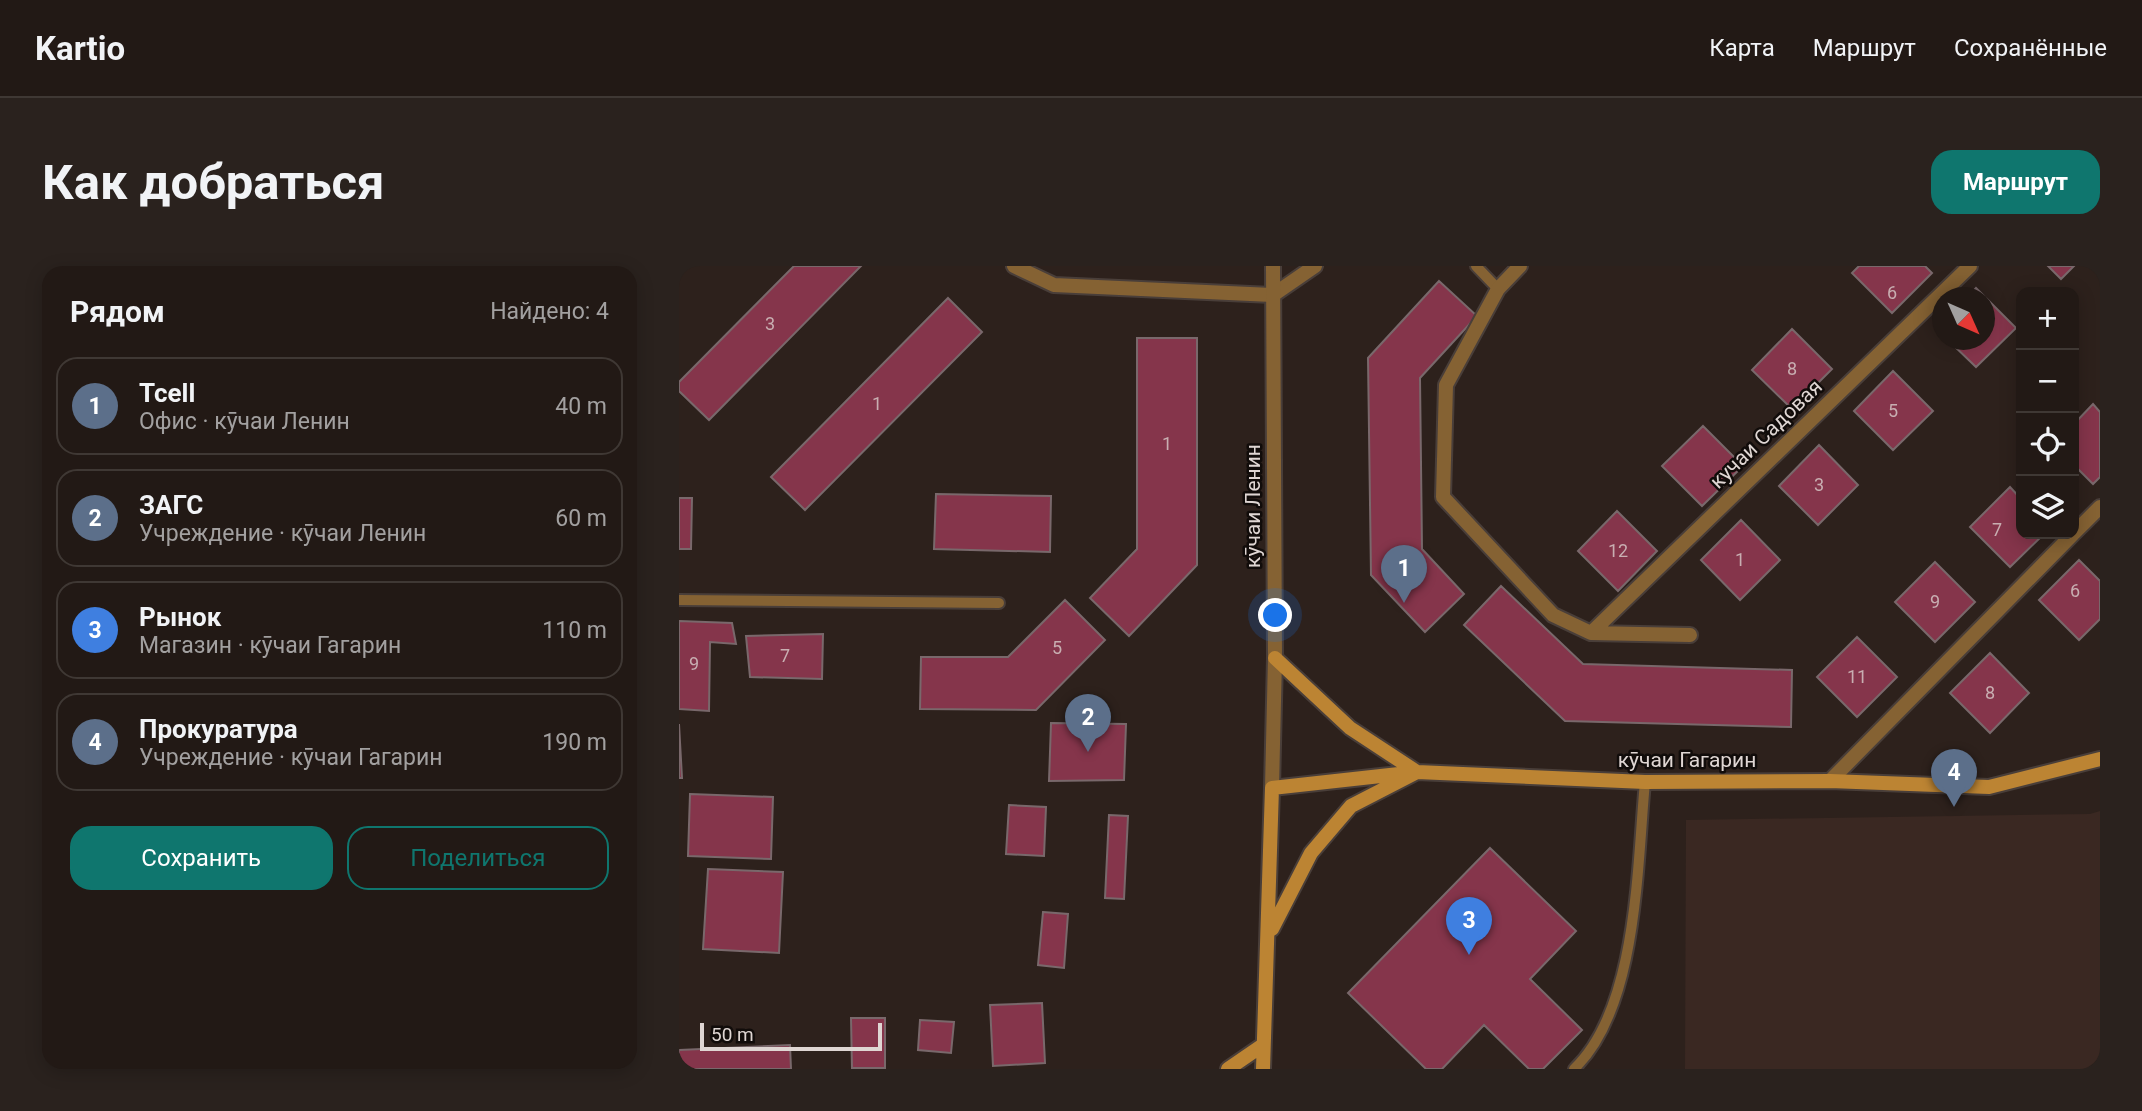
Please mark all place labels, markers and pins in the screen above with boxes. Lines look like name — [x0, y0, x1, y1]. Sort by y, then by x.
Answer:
pin: 1 — [1381, 545, 1427, 603]
pin: 2 — [1065, 694, 1111, 752]
pin: 4 — [1931, 749, 1977, 807]
pin: 3 — [1446, 897, 1492, 955]

